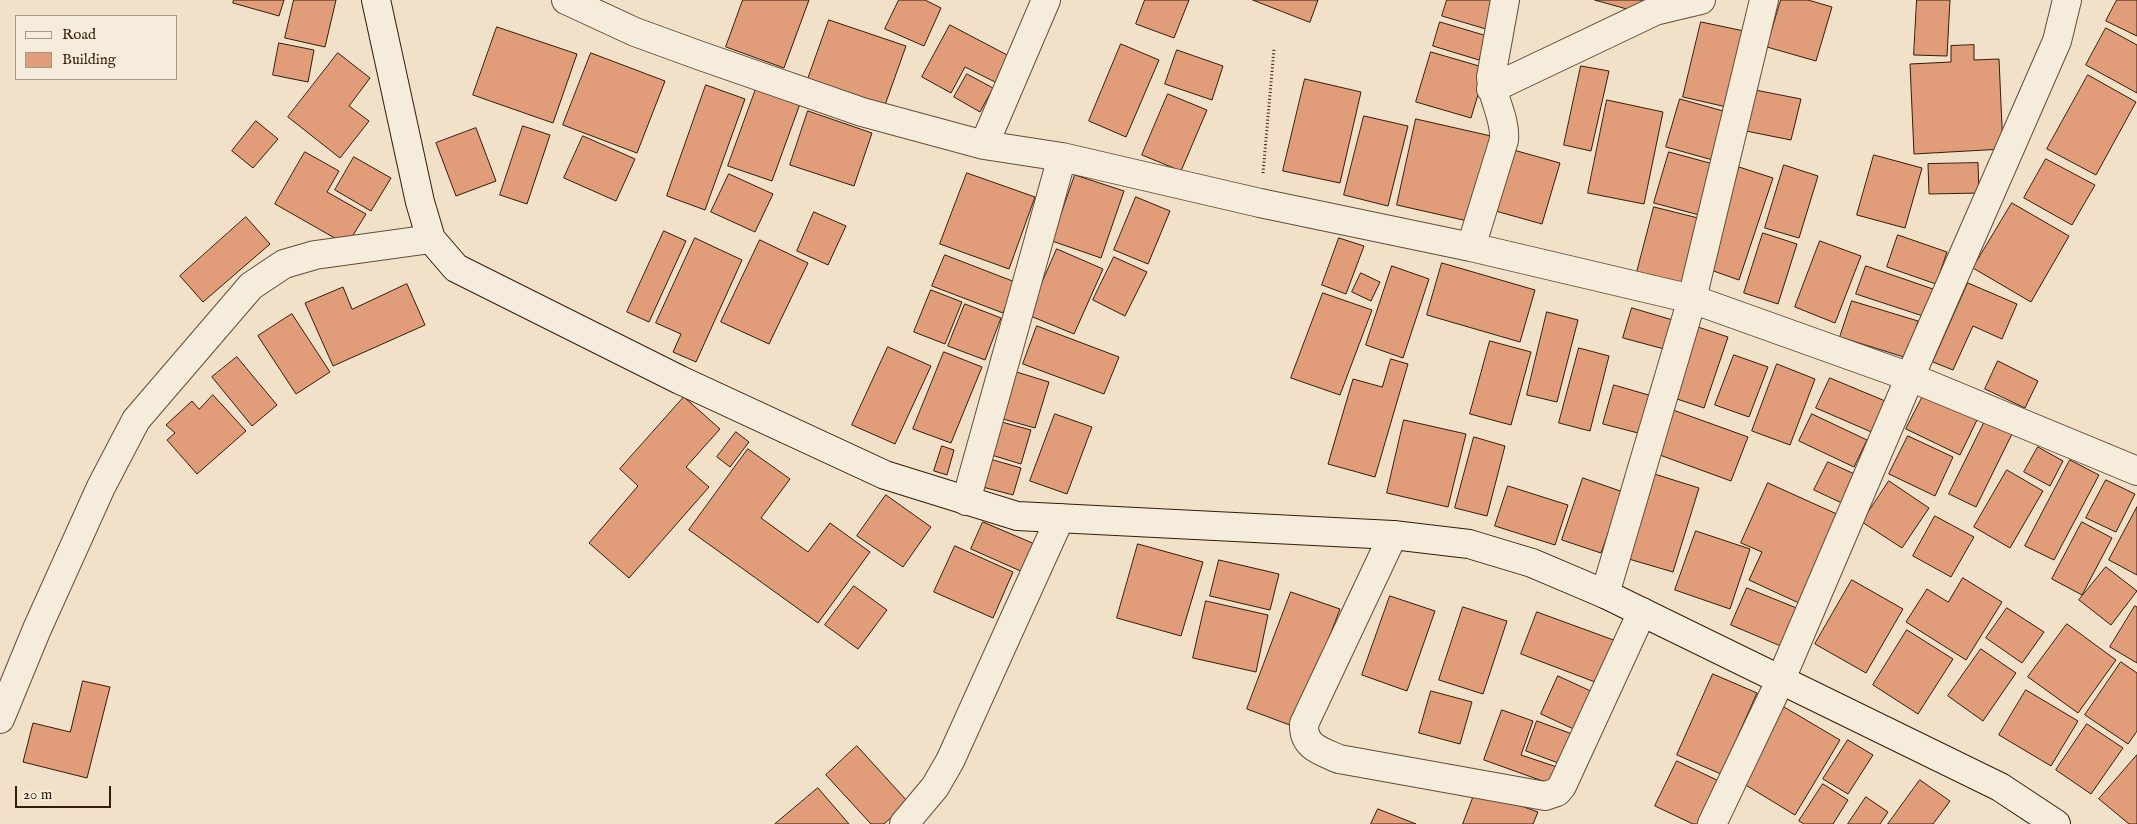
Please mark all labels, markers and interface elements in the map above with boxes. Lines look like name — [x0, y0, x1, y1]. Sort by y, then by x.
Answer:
legend — [15, 15, 178, 80]
text: Road — [62, 25, 96, 44]
text: Building — [62, 50, 116, 69]
scale bar — [18, 776, 114, 808]
text: 20 m — [23, 785, 52, 804]

